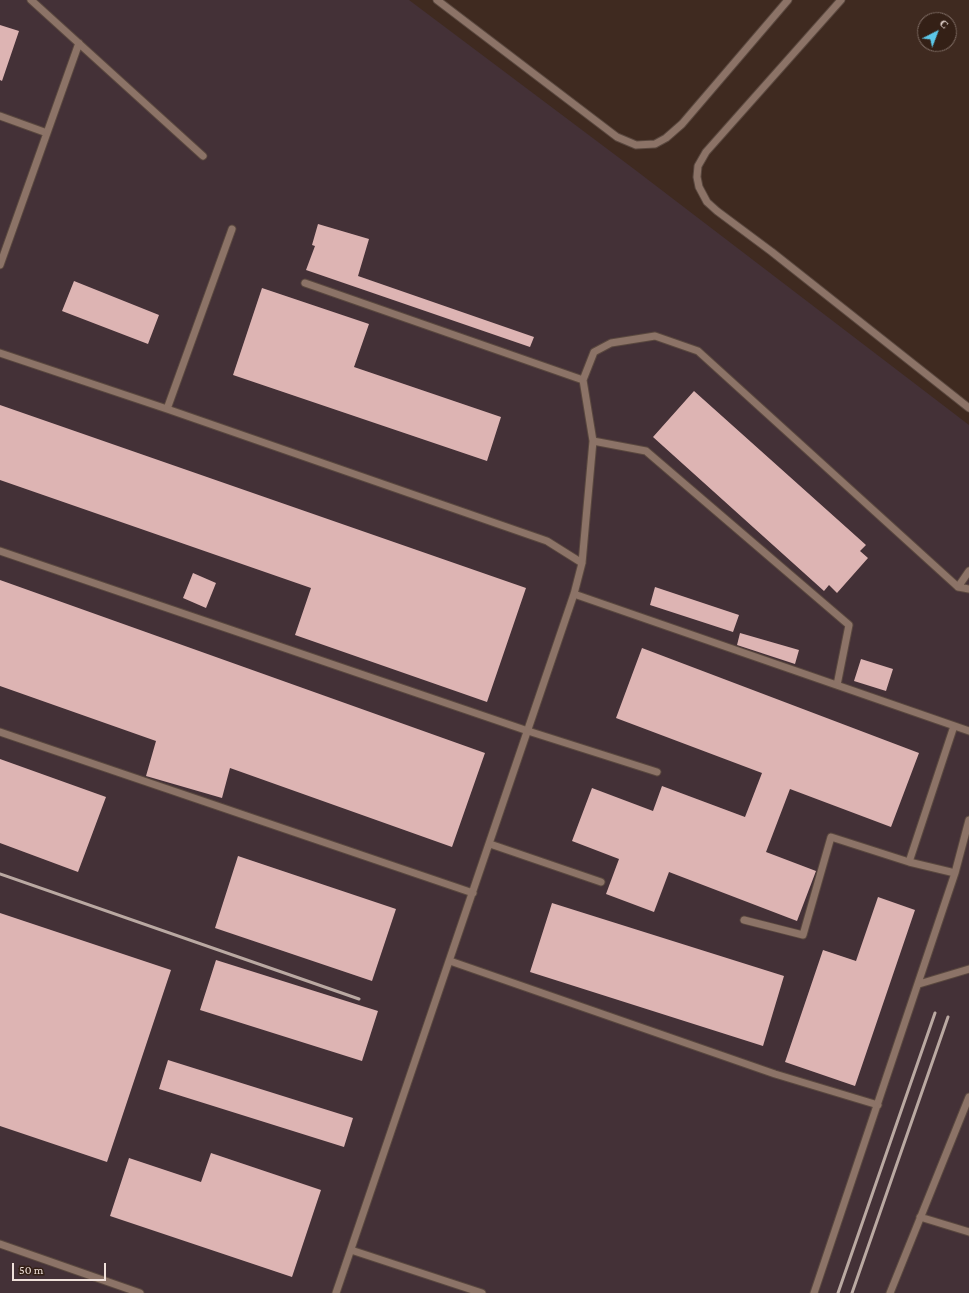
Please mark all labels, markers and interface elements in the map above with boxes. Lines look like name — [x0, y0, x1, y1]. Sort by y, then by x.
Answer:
north arrow — [917, 12, 957, 52]
text: С — [937, 17, 951, 31]
scale bar — [14, 1255, 108, 1281]
text: 50 m — [19, 1263, 43, 1277]

